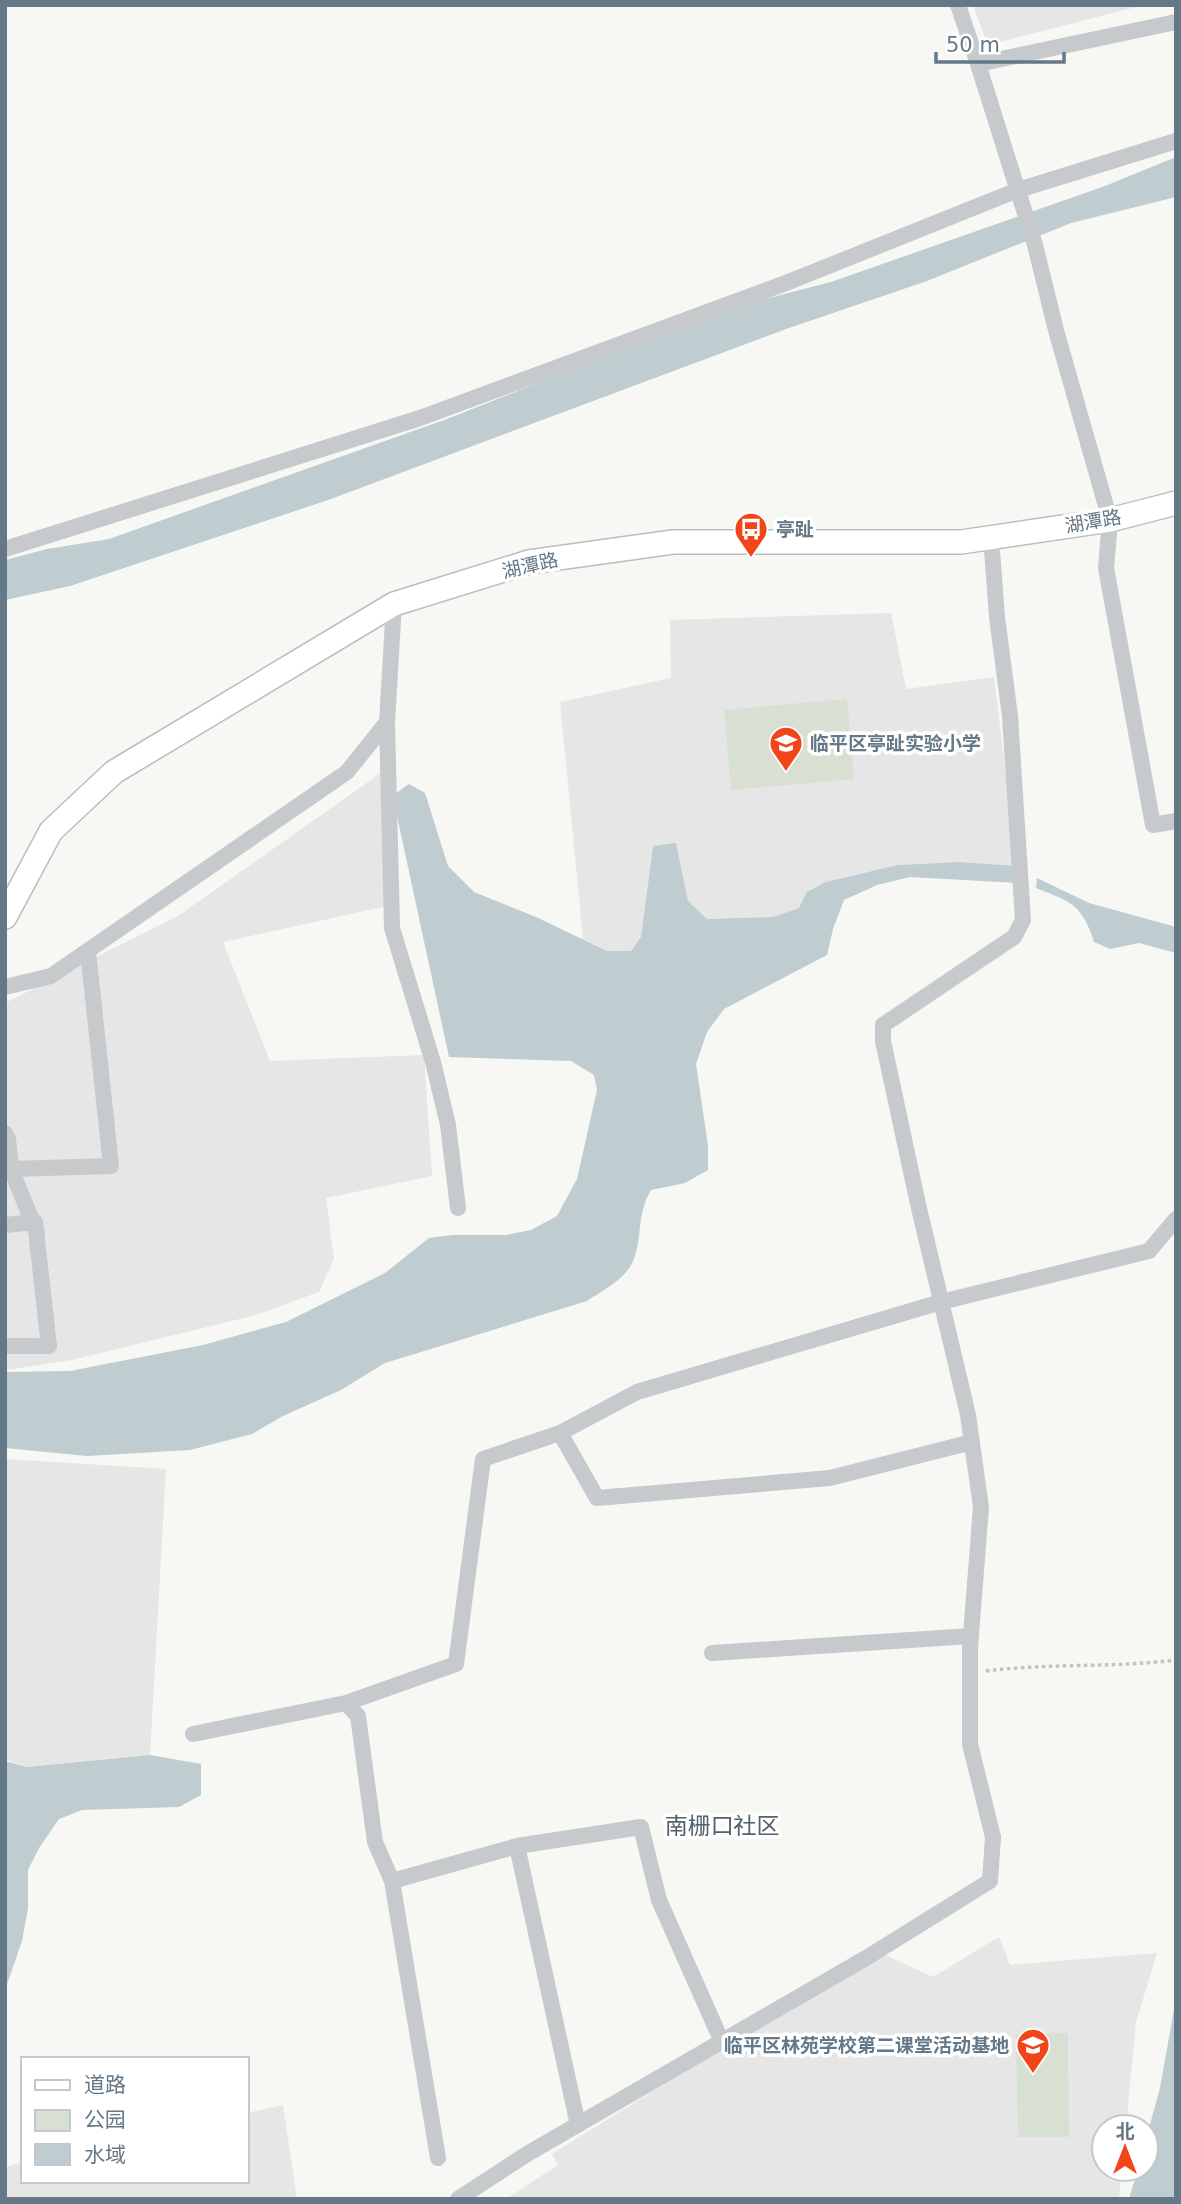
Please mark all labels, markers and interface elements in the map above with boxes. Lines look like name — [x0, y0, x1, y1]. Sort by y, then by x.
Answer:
scale bar — [936, 21, 1064, 65]
text: 50 m — [946, 33, 1000, 57]
street label: 湖潭路 — [1063, 505, 1123, 537]
bus stop icon: 亭趾 — [732, 510, 770, 559]
place label: 亭趾 — [776, 518, 814, 540]
street label: 湖潭路 — [500, 548, 560, 582]
school or university icon: 临平区亭趾实验小学 — [767, 724, 805, 773]
place label: 临平区亭趾实验小学 — [810, 732, 981, 754]
district label: 南栅口社区 — [665, 1813, 780, 1839]
school or university icon: 临平区林苑学校第二课堂活动基地 — [1014, 2026, 1052, 2075]
place label: 临平区林苑学校第二课堂活动基地 — [724, 2034, 1009, 2056]
legend — [21, 2057, 248, 2183]
text: 道路 — [84, 2073, 126, 2097]
text: 公园 — [84, 2108, 126, 2132]
north arrow — [1090, 2113, 1160, 2183]
text: 北 — [1115, 2120, 1135, 2142]
text: 水域 — [84, 2143, 126, 2167]

